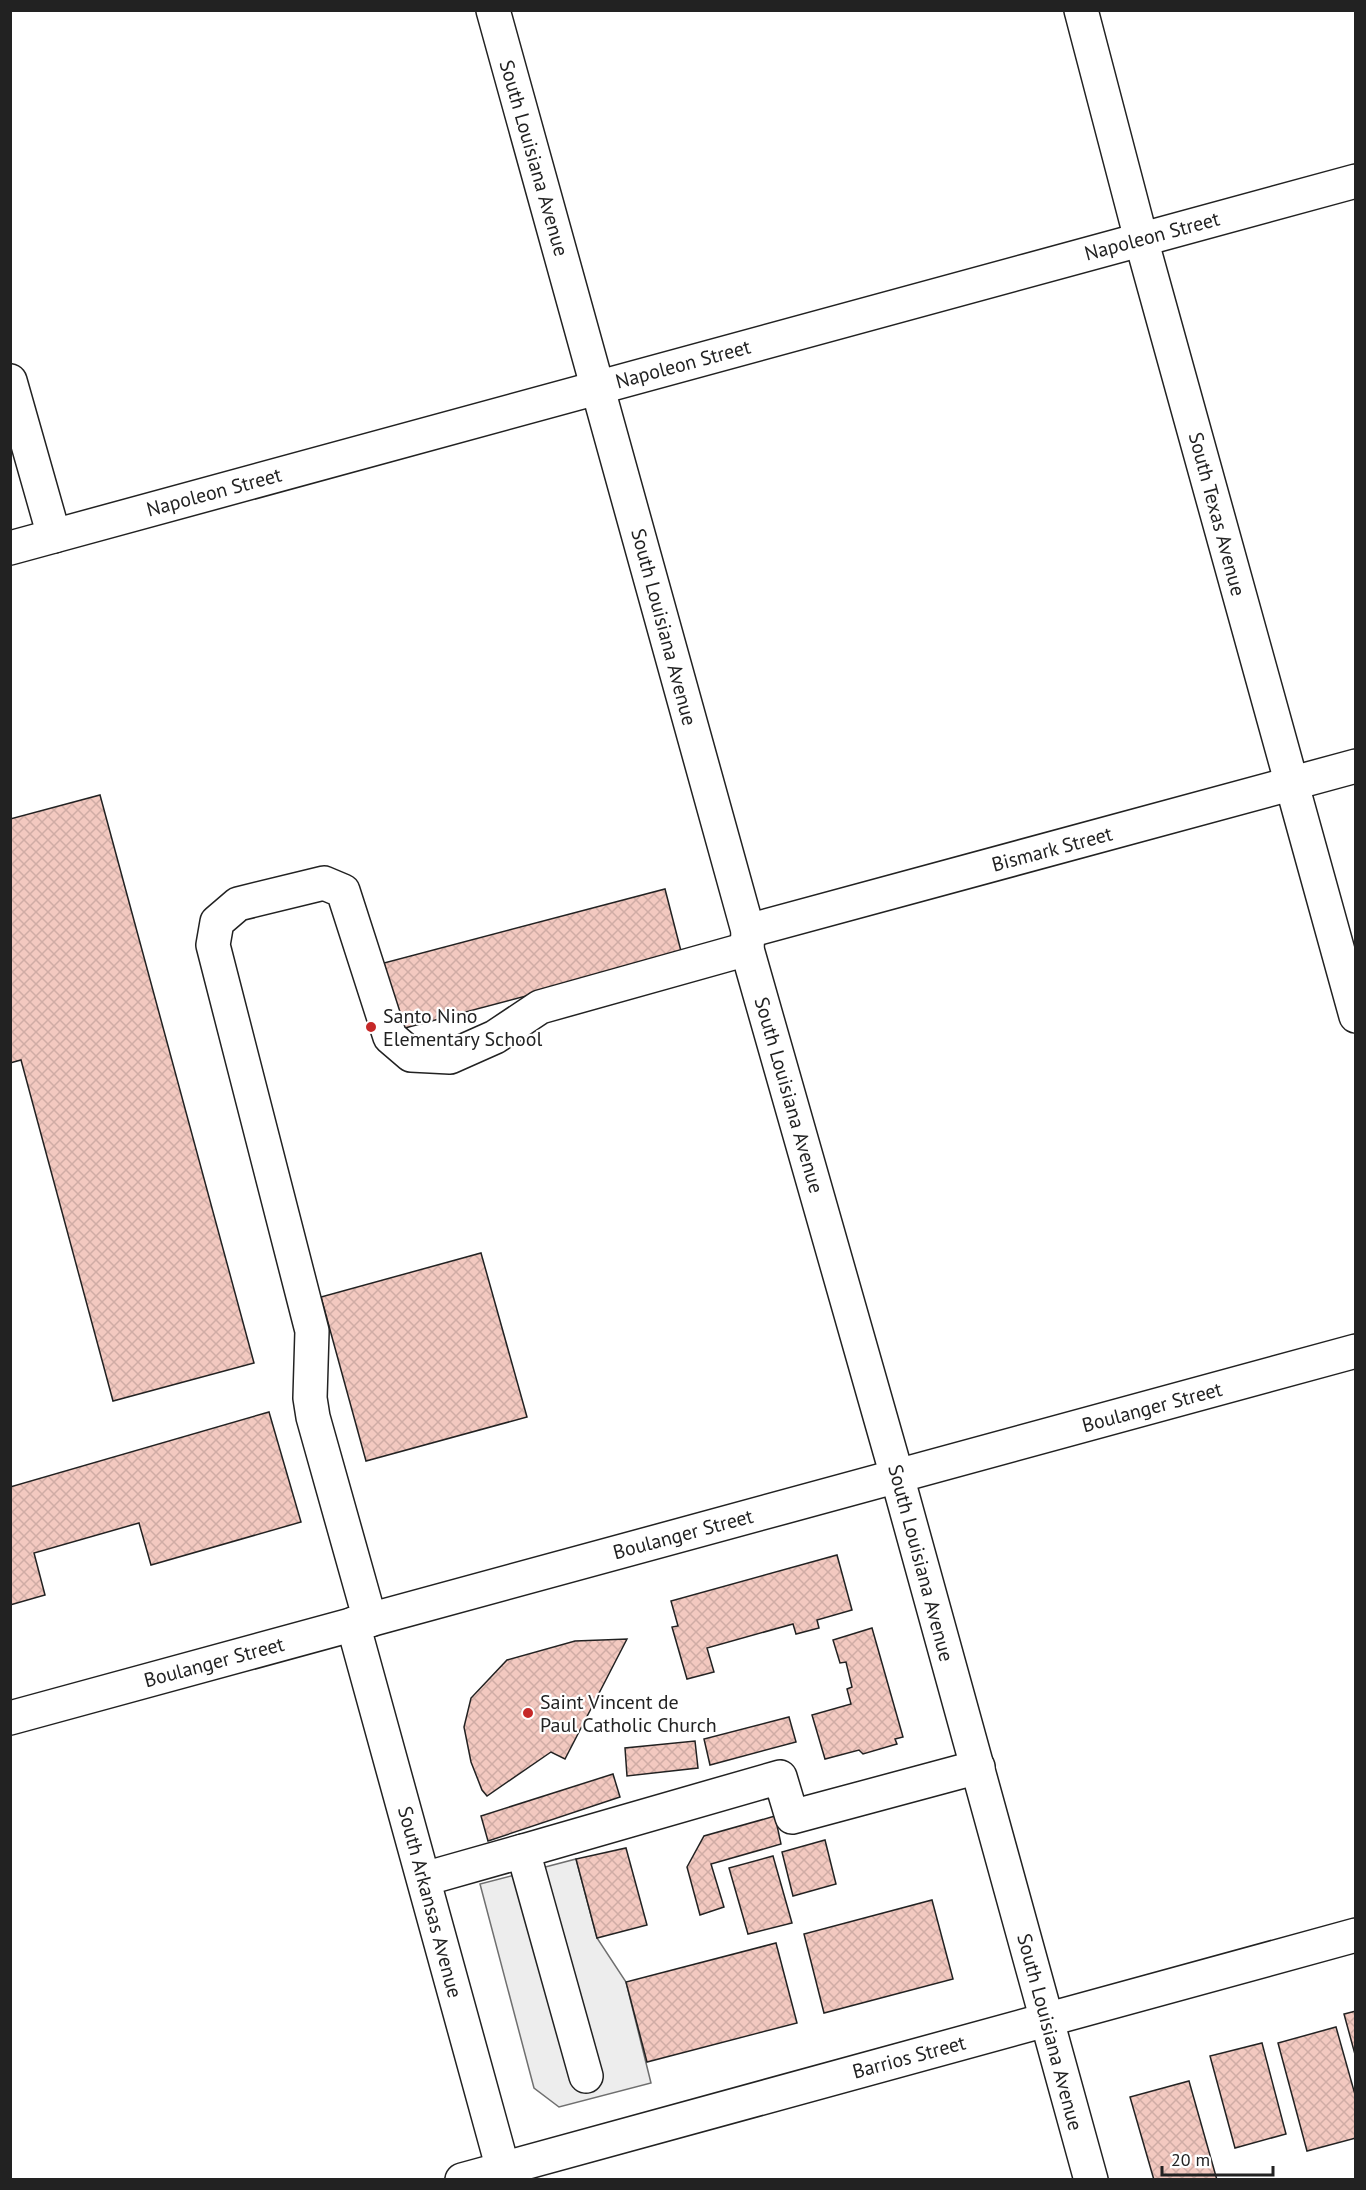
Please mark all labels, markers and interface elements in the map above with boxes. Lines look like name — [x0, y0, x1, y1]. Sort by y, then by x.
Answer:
street label: South Louisiana Avenue — [494, 57, 574, 259]
street label: Napoleon Street — [1082, 205, 1223, 267]
street label: Napoleon Street — [613, 333, 754, 395]
street label: South Texas Avenue — [1183, 429, 1251, 599]
street label: Napoleon Street — [144, 461, 285, 523]
street label: South Louisiana Avenue — [625, 526, 703, 728]
street label: Bismark Street — [989, 820, 1115, 878]
street label: South Louisiana Avenue — [749, 994, 829, 1196]
place label: Santo Nino Elementary School — [383, 1003, 543, 1052]
marker: Santo Nino Elementary School — [364, 1020, 378, 1034]
street label: Boulanger Street — [1079, 1376, 1225, 1438]
street label: South Louisiana Avenue — [882, 1462, 960, 1664]
street label: Boulanger Street — [610, 1503, 756, 1565]
street label: Boulanger Street — [141, 1631, 287, 1693]
place label: Saint Vincent de Paul Catholic Church — [540, 1689, 717, 1738]
marker: Saint Vincent de Paul Catholic Church — [521, 1706, 535, 1720]
street label: South Arkansas Avenue — [392, 1803, 468, 2001]
street label: South Louisiana Avenue — [1011, 1931, 1089, 2133]
street label: Barrios Street — [850, 2029, 969, 2085]
scale bar — [1162, 2139, 1273, 2177]
text: 20 m — [1171, 2148, 1210, 2171]

